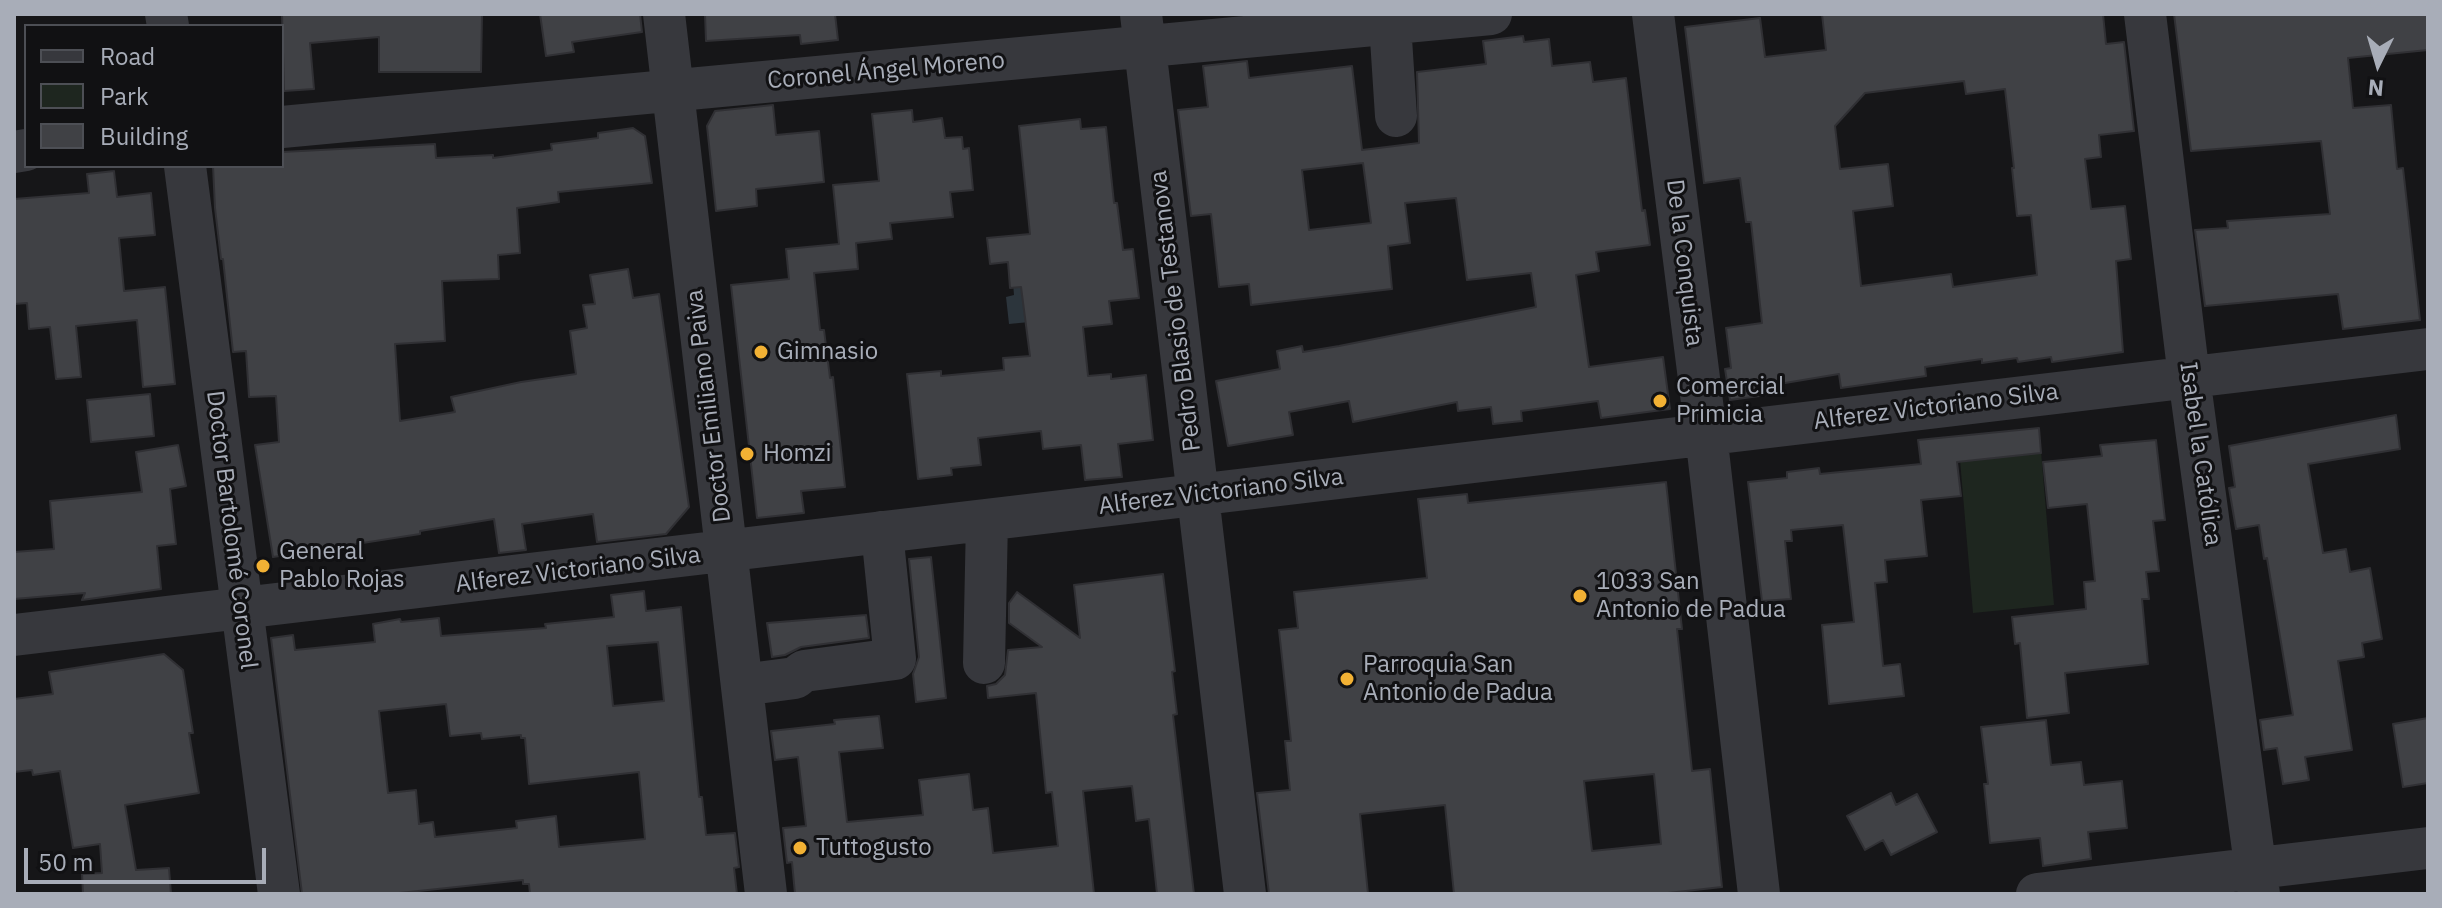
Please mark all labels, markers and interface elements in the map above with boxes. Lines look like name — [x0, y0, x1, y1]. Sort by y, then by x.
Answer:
legend — [24, 24, 284, 168]
north arrow — [2338, 24, 2418, 104]
text: Road — [100, 40, 155, 72]
street label: Coronel Ángel Moreno — [766, 46, 1006, 96]
text: N — [2367, 73, 2385, 104]
text: Park — [100, 80, 149, 112]
text: Building — [100, 120, 188, 152]
street label: Pedro Blasio de Testanova — [1144, 169, 1208, 453]
street label: De la Conquista — [1659, 178, 1709, 348]
street label: Doctor Emiliano Paiva — [680, 288, 738, 524]
place label: Gimnasio — [777, 338, 878, 366]
marker: Gimnasio — [752, 343, 770, 361]
street label: Isabel la Católica — [2173, 360, 2227, 548]
place label: Comercial Primicia — [1676, 373, 1785, 429]
street label: Alferez Victoriano Silva — [1812, 378, 2060, 436]
street label: Doctor Bartolomé Coronel — [200, 389, 262, 671]
marker: Comercial Primicia — [1651, 392, 1669, 410]
place label: Homzi — [763, 440, 831, 468]
marker: Homzi — [738, 445, 756, 463]
street label: Alferez Victoriano Silva — [1097, 463, 1345, 521]
place label: General Pablo Rojas — [279, 538, 405, 594]
street label: Alferez Victoriano Silva — [454, 541, 702, 599]
marker: General Pablo Rojas — [254, 557, 272, 575]
place label: 1033 San Antonio de Padua — [1596, 568, 1786, 624]
marker: 1033 San Antonio de Padua — [1571, 587, 1589, 605]
place label: Parroquia San Antonio de Padua — [1363, 651, 1553, 707]
marker: Parroquia San Antonio de Padua — [1338, 670, 1356, 688]
scale bar — [28, 832, 270, 882]
place label: Tuttogusto — [816, 834, 932, 862]
marker: Tuttogusto — [791, 839, 809, 857]
text: 50 m — [38, 846, 93, 878]

